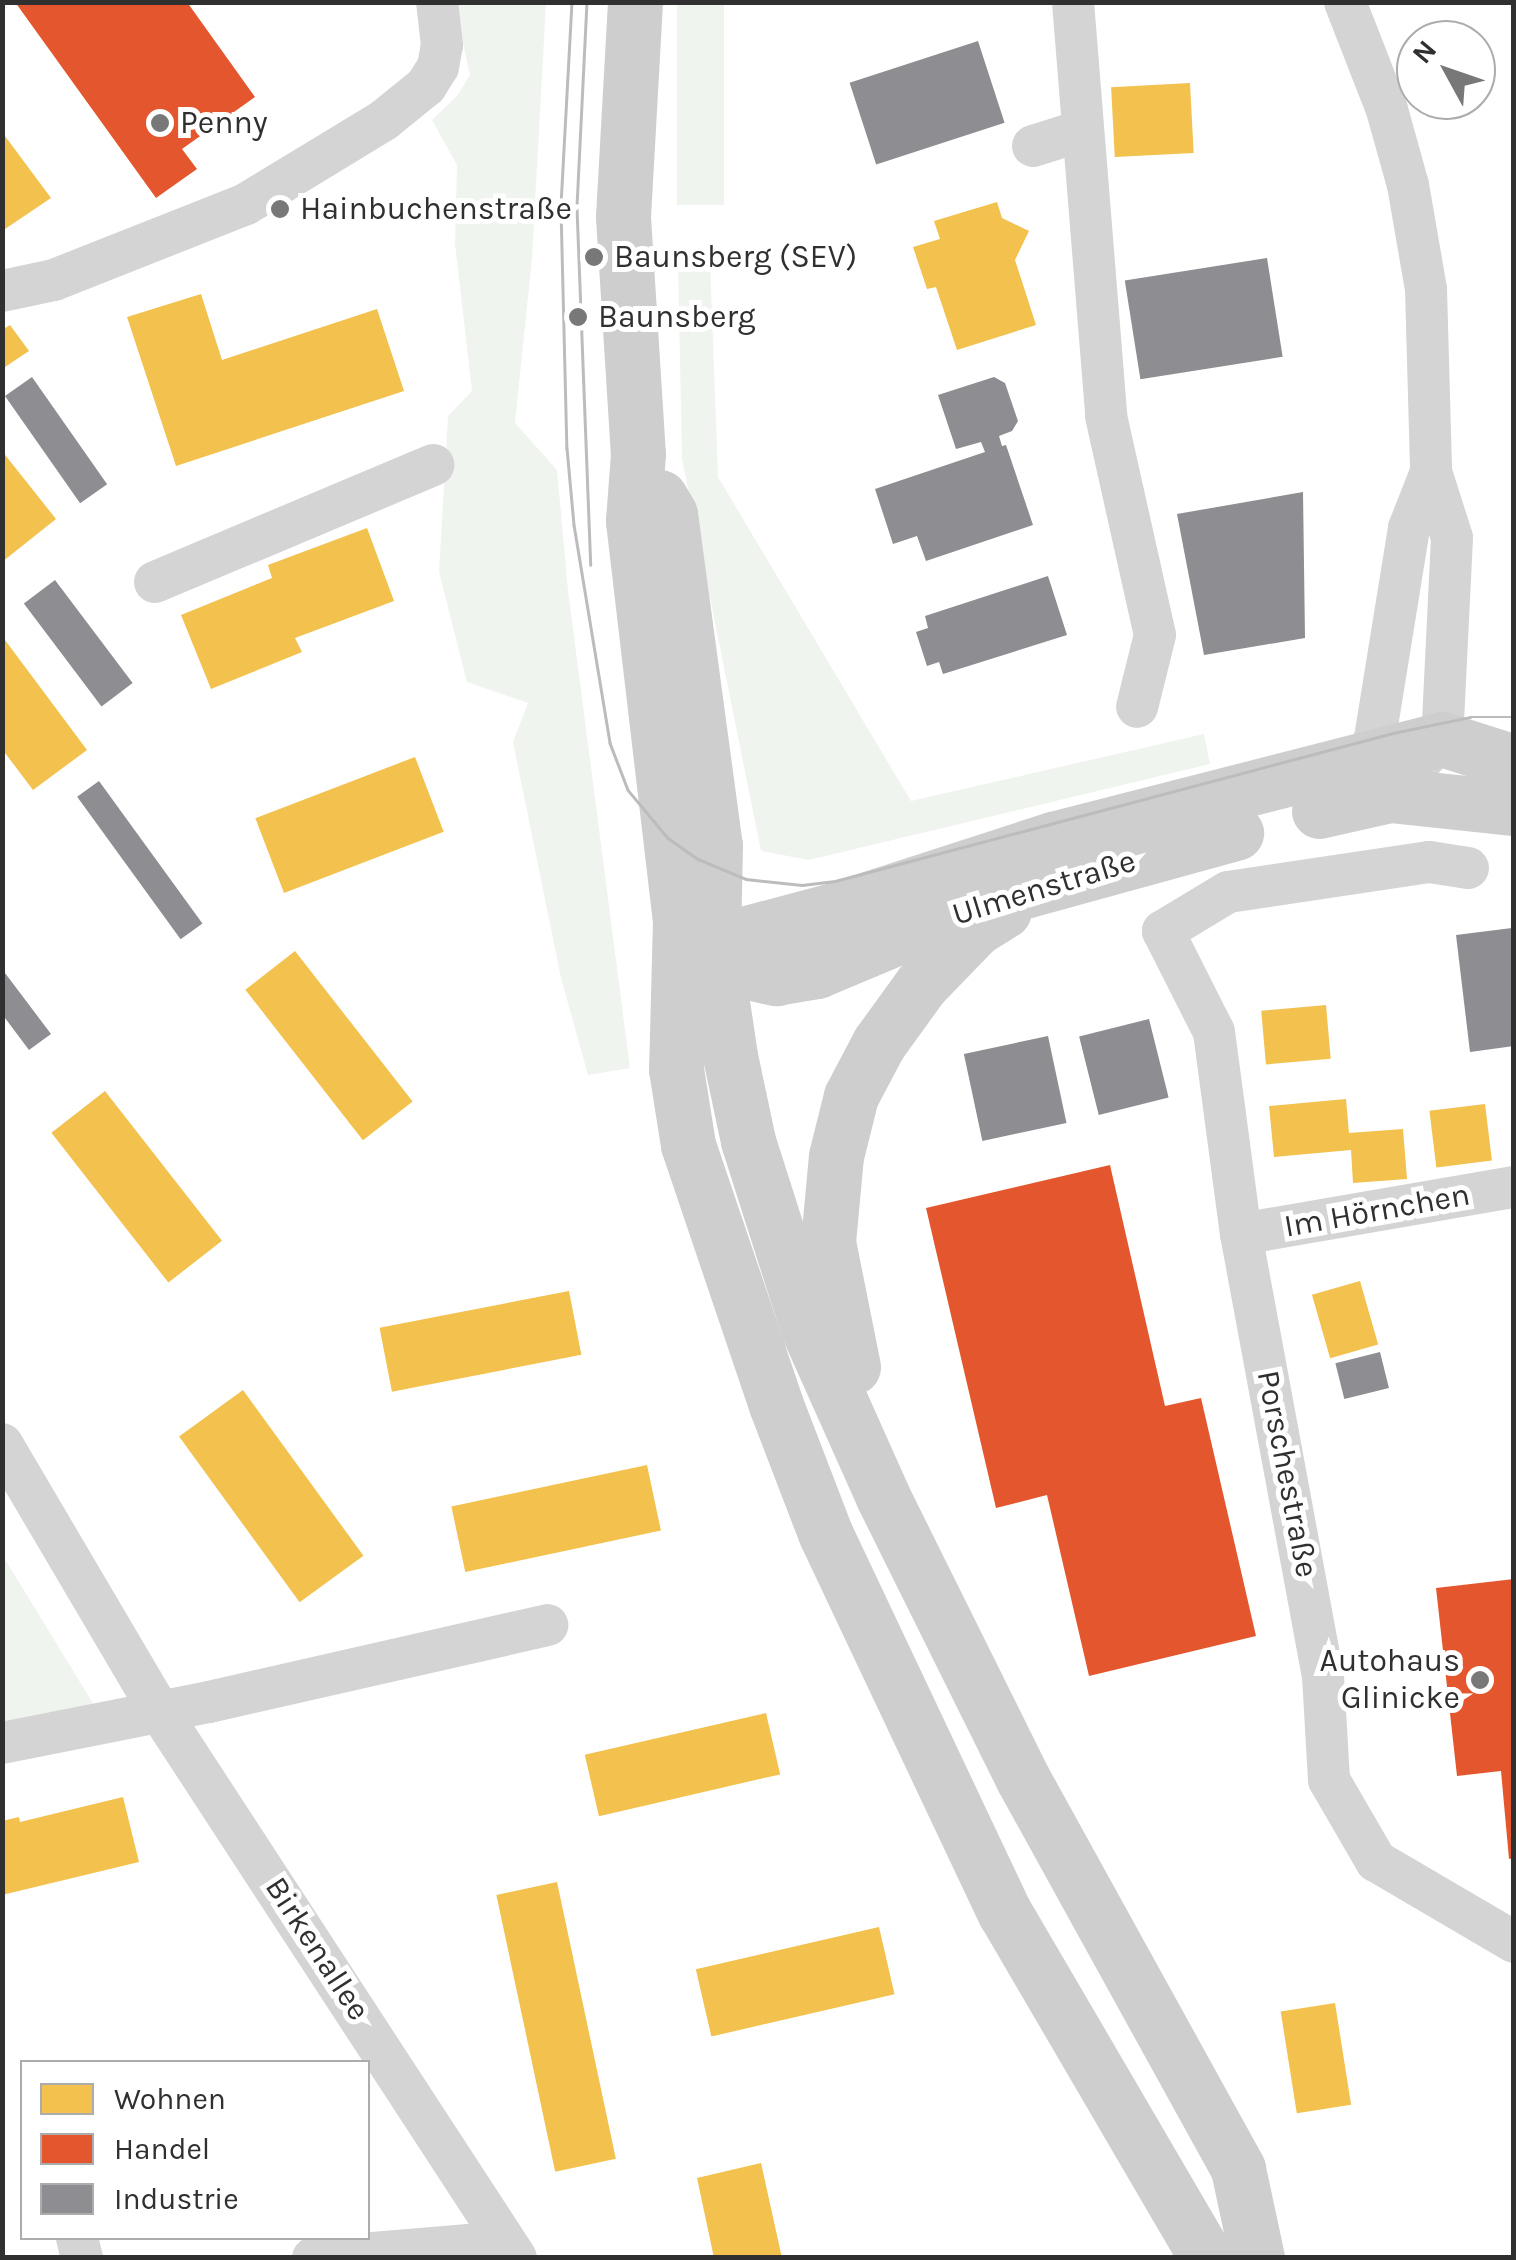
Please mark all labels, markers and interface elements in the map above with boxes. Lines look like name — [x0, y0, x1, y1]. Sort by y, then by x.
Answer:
north arrow — [1396, 20, 1496, 120]
text: N — [1405, 33, 1443, 70]
place label: Penny — [180, 104, 268, 142]
marker: Penny — [149, 112, 171, 134]
place label: Hainbuchenstraße — [300, 190, 572, 228]
marker: Hainbuchenstraße — [269, 198, 291, 220]
place label: Baunsberg (SEV) — [614, 238, 857, 276]
marker: Baunsberg (SEV) — [583, 246, 605, 268]
place label: Baunsberg — [598, 298, 756, 336]
marker: Baunsberg — [567, 306, 589, 328]
street label: Ulmenstraße — [948, 842, 1140, 934]
street label: Im Hörnchen — [1281, 1176, 1473, 1246]
street label: Porschestraße — [1248, 1367, 1326, 1581]
place label: Autohaus Glinicke — [1320, 1643, 1460, 1718]
marker: Autohaus Glinicke — [1469, 1669, 1491, 1691]
street label: Birkenallee — [256, 1870, 378, 2028]
legend — [20, 2060, 370, 2240]
text: Wohnen — [114, 2081, 226, 2117]
text: Handel — [114, 2131, 210, 2167]
text: Industrie — [114, 2181, 239, 2217]

